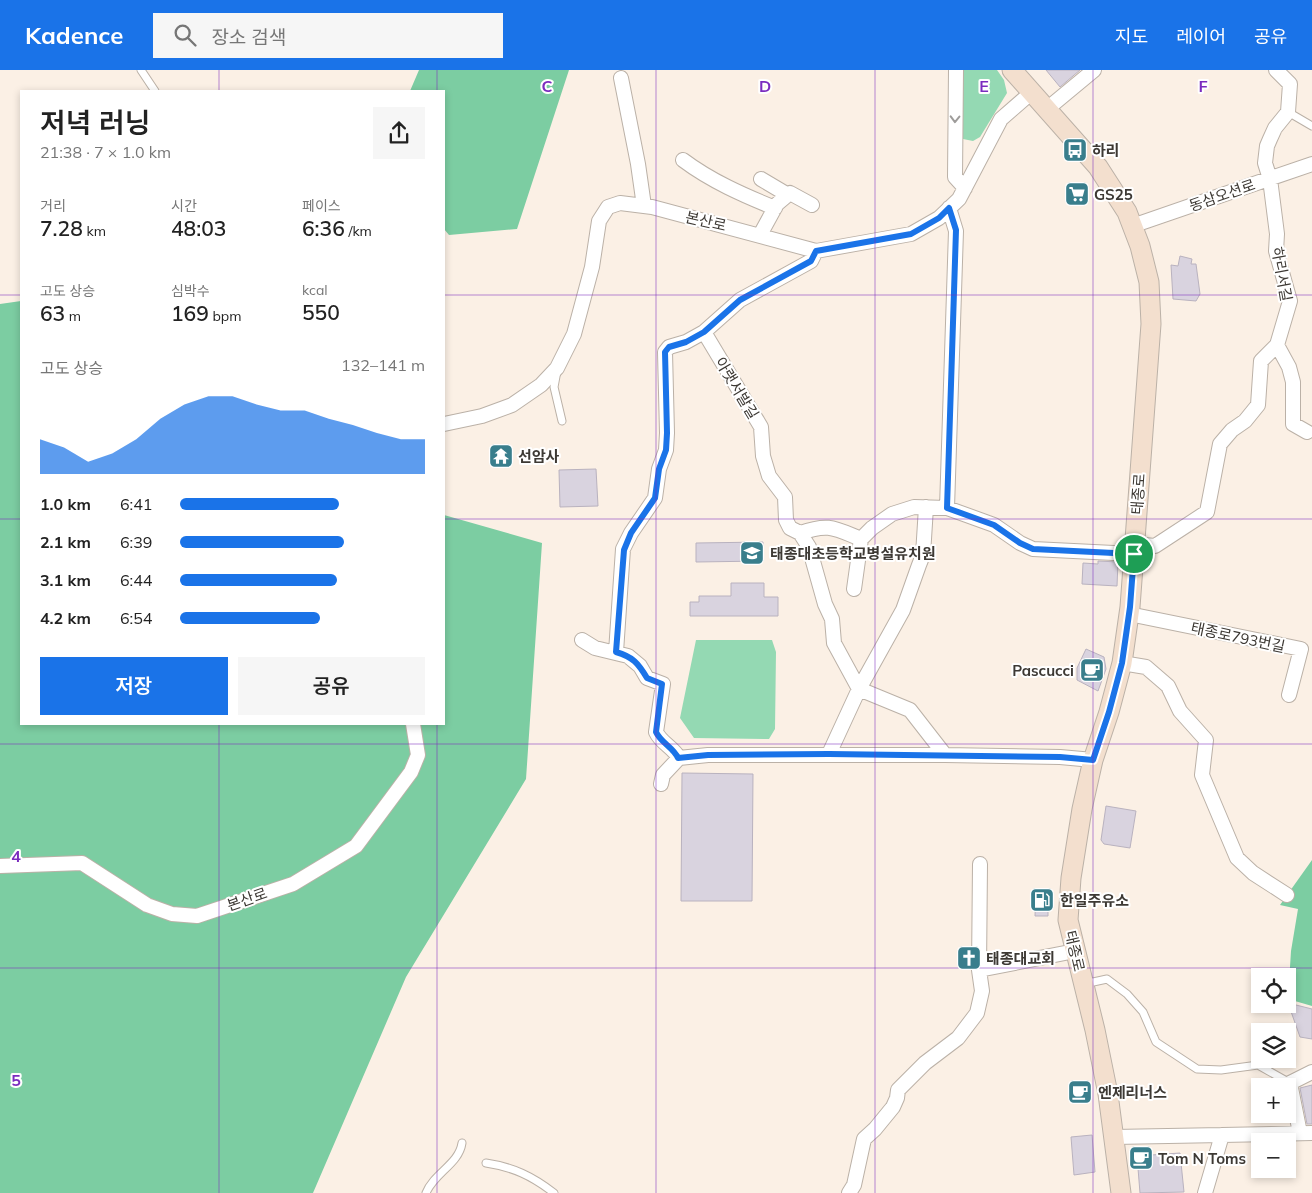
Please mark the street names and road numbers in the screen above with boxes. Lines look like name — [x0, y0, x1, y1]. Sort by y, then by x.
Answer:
street label: 동삼오션로 — [1186, 175, 1258, 215]
street label: 본산로 — [684, 207, 728, 235]
street label: 하리서길 — [1268, 245, 1296, 303]
street label: 아랫서발길 — [711, 354, 763, 422]
street label: 태종로 — [1127, 473, 1149, 515]
street label: 태종로793번길 — [1189, 618, 1287, 656]
street label: 본산로 — [224, 883, 270, 915]
street label: 태종로 — [1061, 929, 1089, 973]

